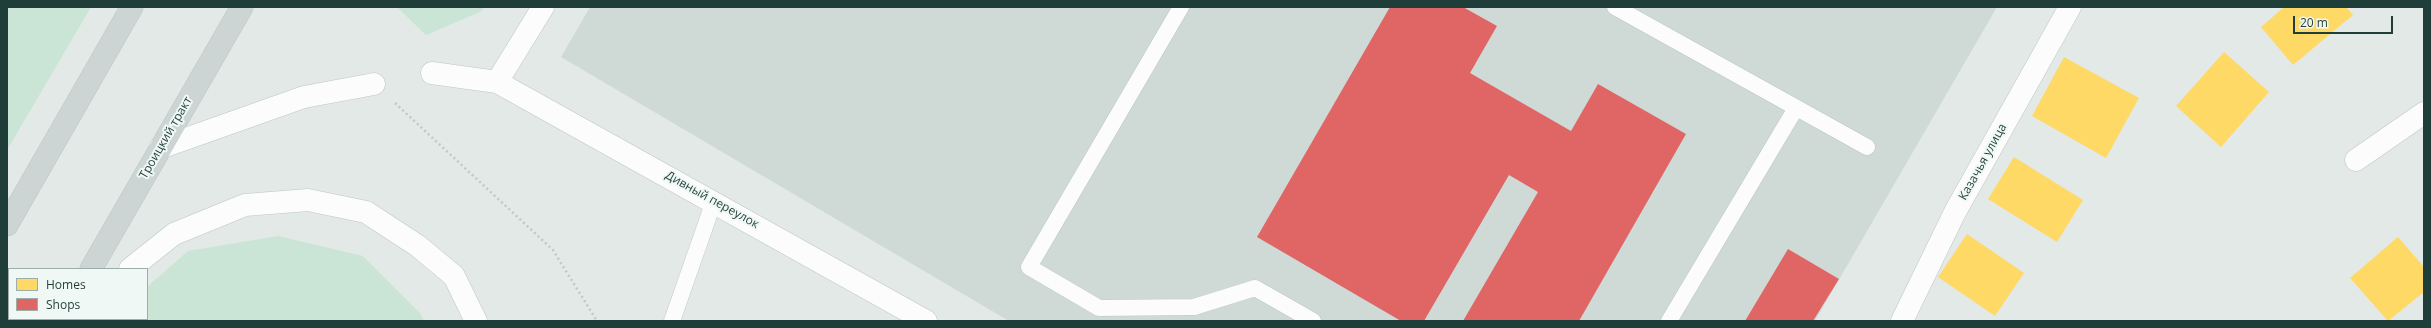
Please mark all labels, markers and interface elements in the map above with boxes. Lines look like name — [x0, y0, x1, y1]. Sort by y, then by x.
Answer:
scale bar — [2295, 8, 2395, 34]
text: 20 m — [2300, 14, 2328, 31]
street label: Троицкий тракт — [137, 94, 195, 182]
street label: Казачья улица — [1956, 121, 2010, 203]
street label: Дивный переулок — [663, 168, 761, 232]
legend — [8, 268, 148, 320]
text: Homes — [46, 276, 86, 293]
text: Shops — [46, 296, 80, 313]

